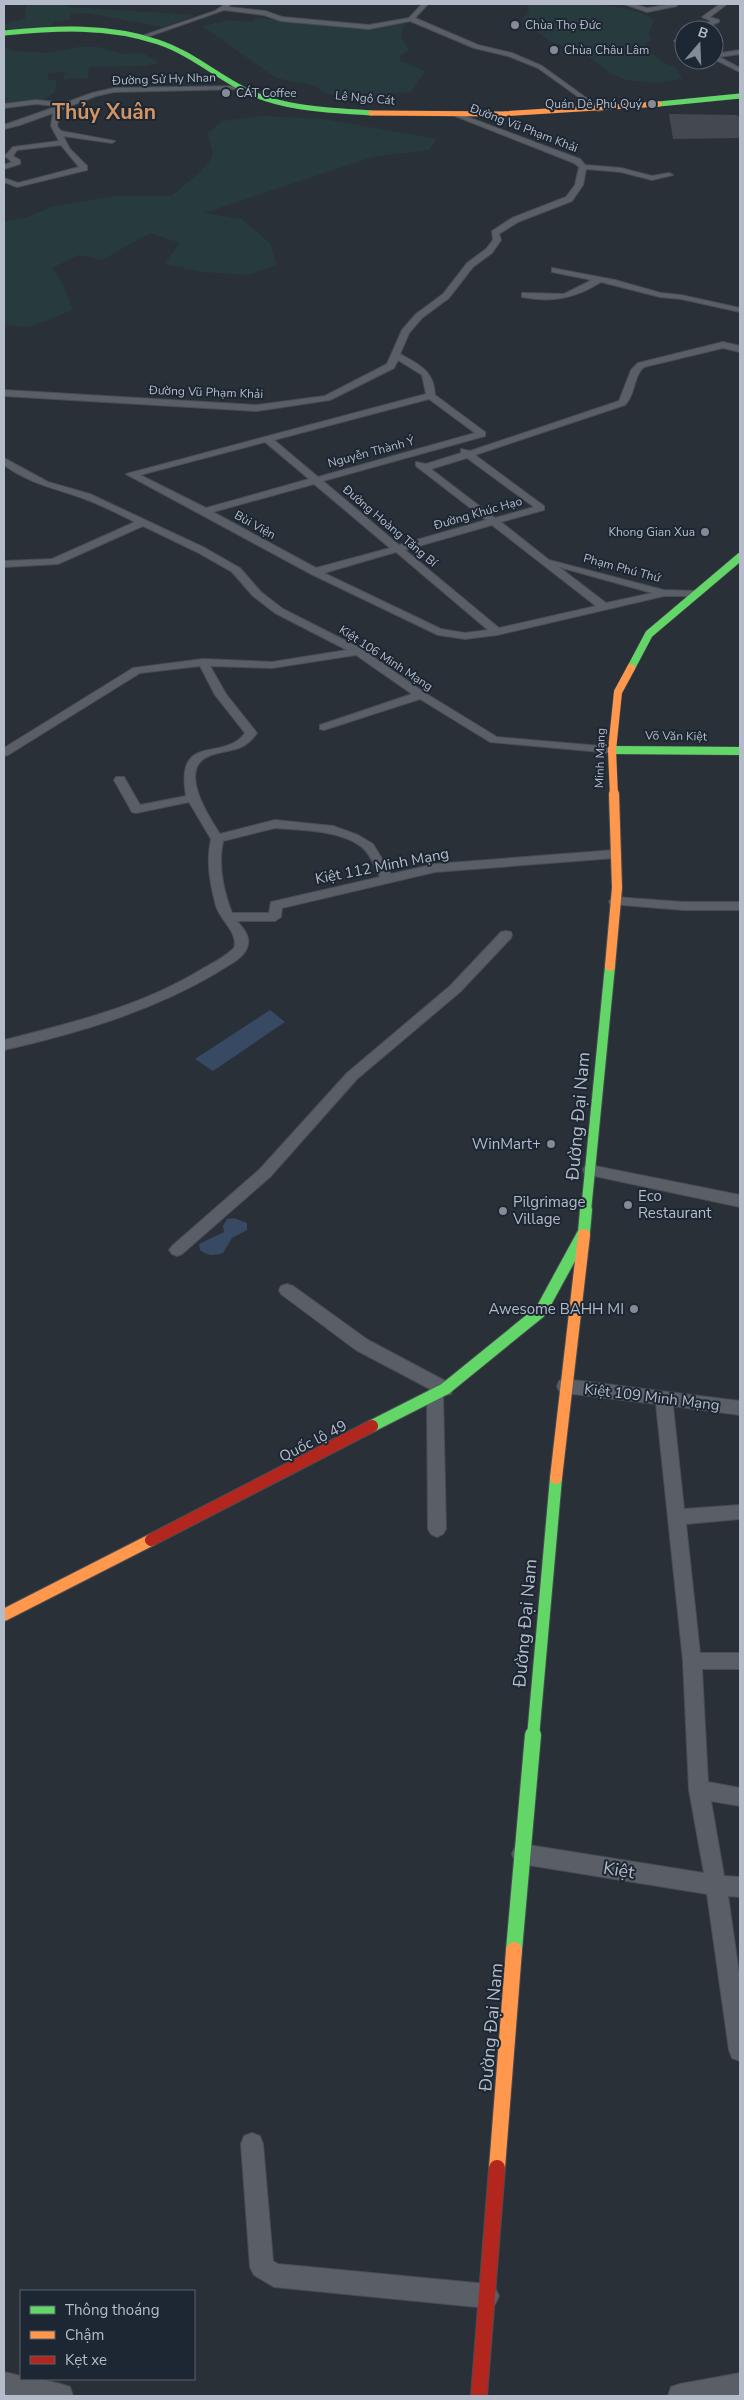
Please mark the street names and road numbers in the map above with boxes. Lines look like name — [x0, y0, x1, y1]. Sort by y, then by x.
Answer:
street label: Đường Sử Hy Nhan — [111, 69, 216, 89]
street label: Lê Ngô Cát — [334, 87, 396, 109]
street label: Đường Vũ Phạm Khải — [467, 100, 580, 156]
street label: Đường Vũ Phạm Khải — [148, 382, 263, 402]
street label: Nguyễn Thành Ý — [326, 433, 417, 471]
street label: Đường Hoàng Tăng Bí — [339, 481, 442, 571]
street label: Đường Khúc Hạo — [431, 493, 524, 534]
street label: Bùi Viện — [231, 507, 279, 543]
street label: Phạm Phú Thứ — [582, 550, 664, 586]
street label: Kiệt 106 Minh Mạng — [336, 622, 436, 694]
street label: Võ Văn Kiệt — [644, 727, 708, 745]
street label: Minh Mạng — [591, 728, 609, 788]
street label: Kiệt 112 Minh Mạng — [313, 843, 451, 889]
street label: Đường Đại Nam — [560, 1051, 596, 1182]
street label: Kiệt 109 Minh Mạng — [583, 1379, 721, 1415]
street label: Quốc lộ 49 — [276, 1415, 350, 1467]
street label: Đường Đại Nam — [507, 1558, 543, 1689]
street label: Kiệt — [602, 1856, 637, 1884]
street label: Đường Đại Nam — [473, 1962, 509, 2093]

